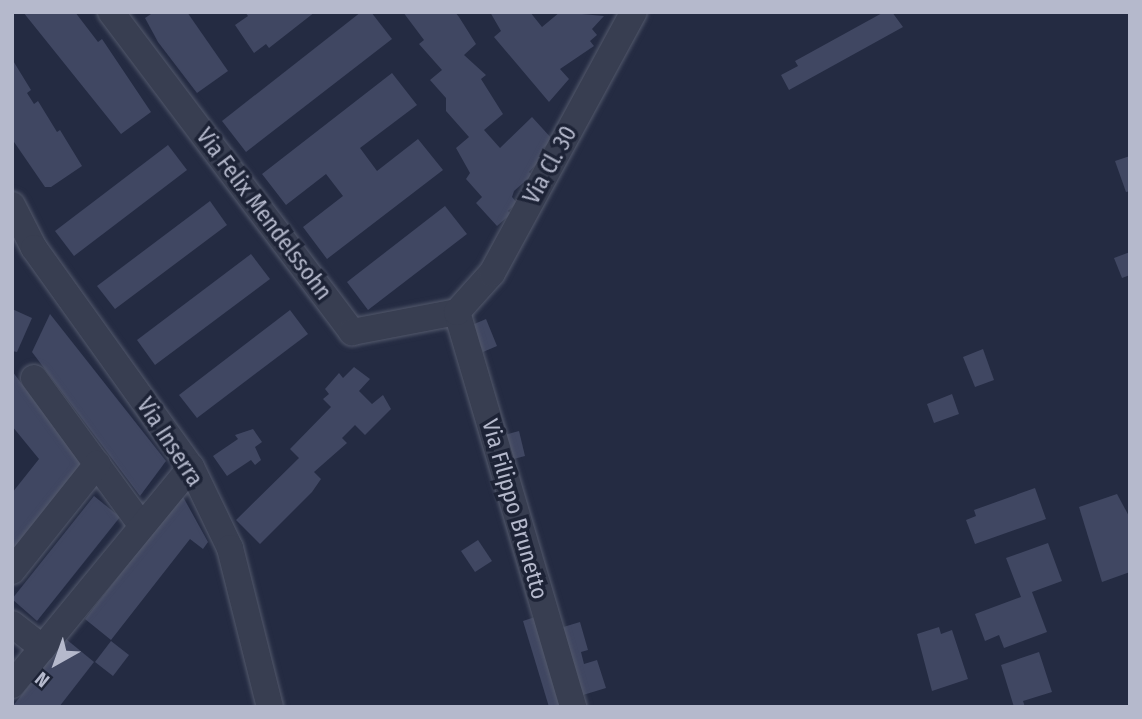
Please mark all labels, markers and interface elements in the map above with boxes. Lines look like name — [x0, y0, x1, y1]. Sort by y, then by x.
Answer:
street label: Via Cl. 30 — [517, 121, 583, 209]
street label: Via Felix Mendelssohn — [191, 123, 337, 305]
street label: Via Inserra — [131, 393, 209, 491]
street label: Via Filippo Brunetto — [476, 416, 554, 602]
north arrow — [21, 628, 91, 698]
text: N — [30, 667, 54, 692]

